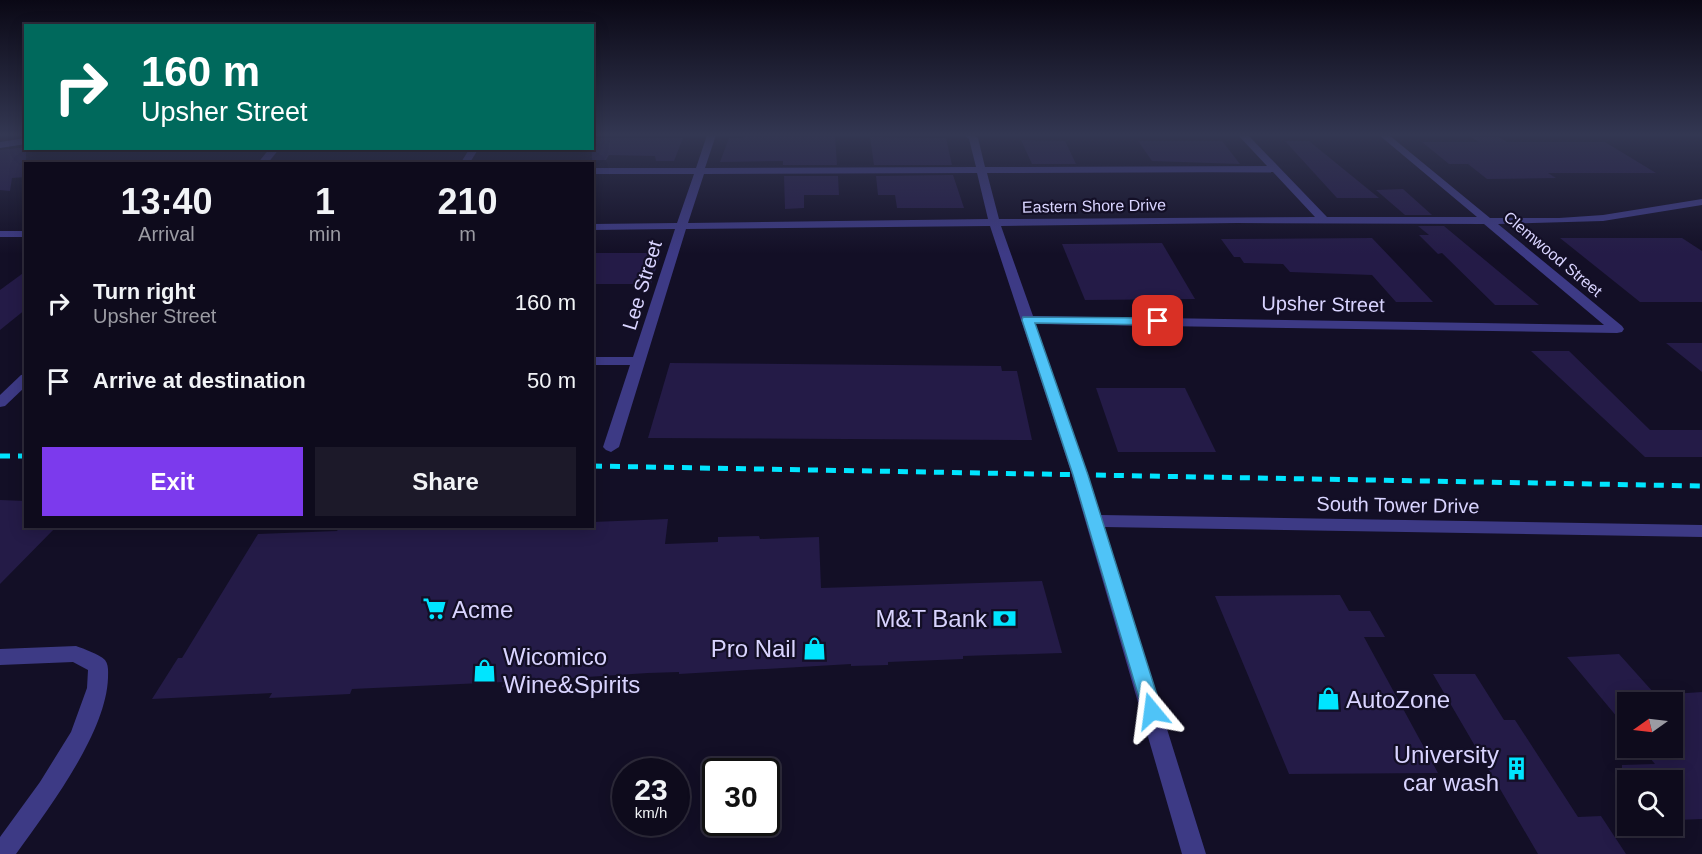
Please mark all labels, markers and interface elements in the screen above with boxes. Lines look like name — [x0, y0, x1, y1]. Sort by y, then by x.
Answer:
icon: right — [42, 48, 120, 126]
text: 160 m — [141, 48, 260, 95]
text: Upsher Street — [141, 97, 308, 127]
text: 13:40 — [120, 181, 212, 222]
text: 1 — [315, 181, 335, 222]
text: 210 — [437, 181, 498, 222]
street label: Eastern Shore Drive — [1022, 196, 1166, 216]
street label: Clemwood Street — [1501, 208, 1606, 300]
text: Arrival — [138, 223, 195, 245]
text: min — [309, 223, 341, 245]
text: m — [459, 223, 476, 245]
street label: Lee Street — [618, 237, 666, 332]
text: Turn right — [93, 279, 195, 304]
icon: right — [42, 287, 75, 320]
text: 160 m — [515, 290, 576, 315]
street label: Upsher Street — [1261, 292, 1385, 316]
pin — [1132, 295, 1183, 346]
icon: arrive — [1141, 304, 1174, 337]
text: Upsher Street — [93, 305, 216, 327]
icon: arrive — [42, 365, 75, 398]
text: Arrive at destination — [93, 368, 306, 393]
text: 50 m — [527, 368, 576, 393]
button: Exit — [42, 447, 303, 516]
button: Share — [315, 447, 576, 516]
street label: South Tower Drive — [1316, 493, 1480, 517]
supermarket icon: Acme — [421, 596, 447, 622]
place label: Acme — [452, 596, 513, 623]
place label: M&T Bank — [875, 605, 988, 632]
bank icon: M&T Bank — [992, 605, 1018, 631]
place label: Pro Nail — [711, 635, 796, 662]
shop icon: Pro Nail — [801, 635, 827, 661]
place label: Wicomico Wine&Spirits — [503, 643, 640, 698]
shop icon: Wicomico Wine&Spirits — [472, 657, 498, 683]
position arrow — [1120, 679, 1184, 743]
shop icon: AutoZone — [1315, 686, 1341, 712]
place label: AutoZone — [1346, 686, 1450, 713]
north arrow — [1617, 692, 1683, 758]
map controls — [1617, 692, 1683, 836]
place label: University car wash — [1394, 741, 1499, 796]
building icon: University car wash — [1504, 755, 1530, 781]
speed limit sign: 30 — [702, 758, 780, 836]
button: search — [1617, 770, 1683, 836]
text: 23 — [634, 773, 668, 806]
text: km/h — [635, 804, 667, 821]

